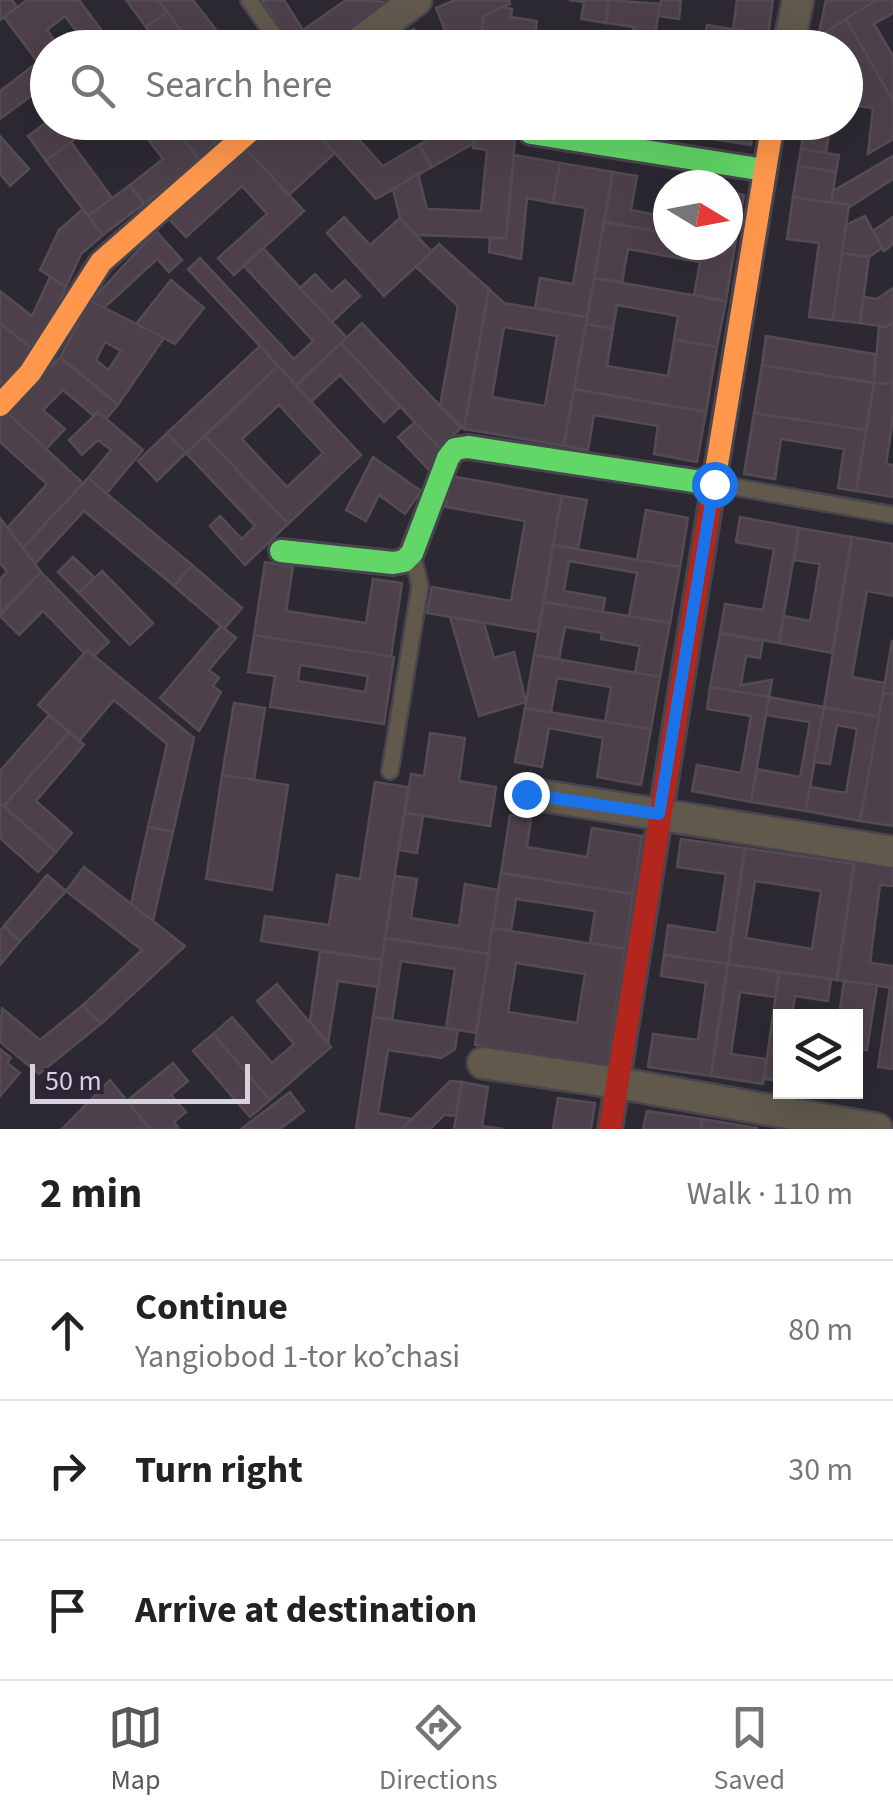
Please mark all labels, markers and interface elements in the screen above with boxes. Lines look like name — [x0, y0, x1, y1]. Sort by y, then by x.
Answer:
search box — [30, 30, 863, 140]
icon: search — [65, 58, 120, 113]
text: Search here — [145, 58, 332, 112]
north arrow — [653, 170, 743, 260]
route start — [692, 462, 738, 508]
route end — [504, 772, 550, 818]
map controls — [773, 1009, 863, 1099]
button: layers — [773, 1009, 863, 1099]
scale bar — [30, 1059, 250, 1104]
text: 50 m — [45, 1061, 102, 1101]
text: 2 min — [40, 1164, 142, 1224]
text: Walk · 110 m — [687, 1171, 853, 1217]
text: Continue — [135, 1280, 288, 1334]
icon: ahead — [40, 1303, 95, 1358]
text: 80 m — [788, 1307, 853, 1353]
text: Yangiobod 1-tor koʼchasi — [135, 1334, 460, 1380]
icon: right — [40, 1443, 95, 1498]
text: Turn right — [135, 1443, 303, 1497]
text: 30 m — [788, 1447, 853, 1493]
icon: arrive — [40, 1583, 95, 1638]
text: Arrive at destination — [135, 1583, 477, 1637]
tab: Map — [108, 1700, 163, 1800]
tab: Directions — [379, 1700, 498, 1800]
tab: Saved — [714, 1700, 785, 1800]

